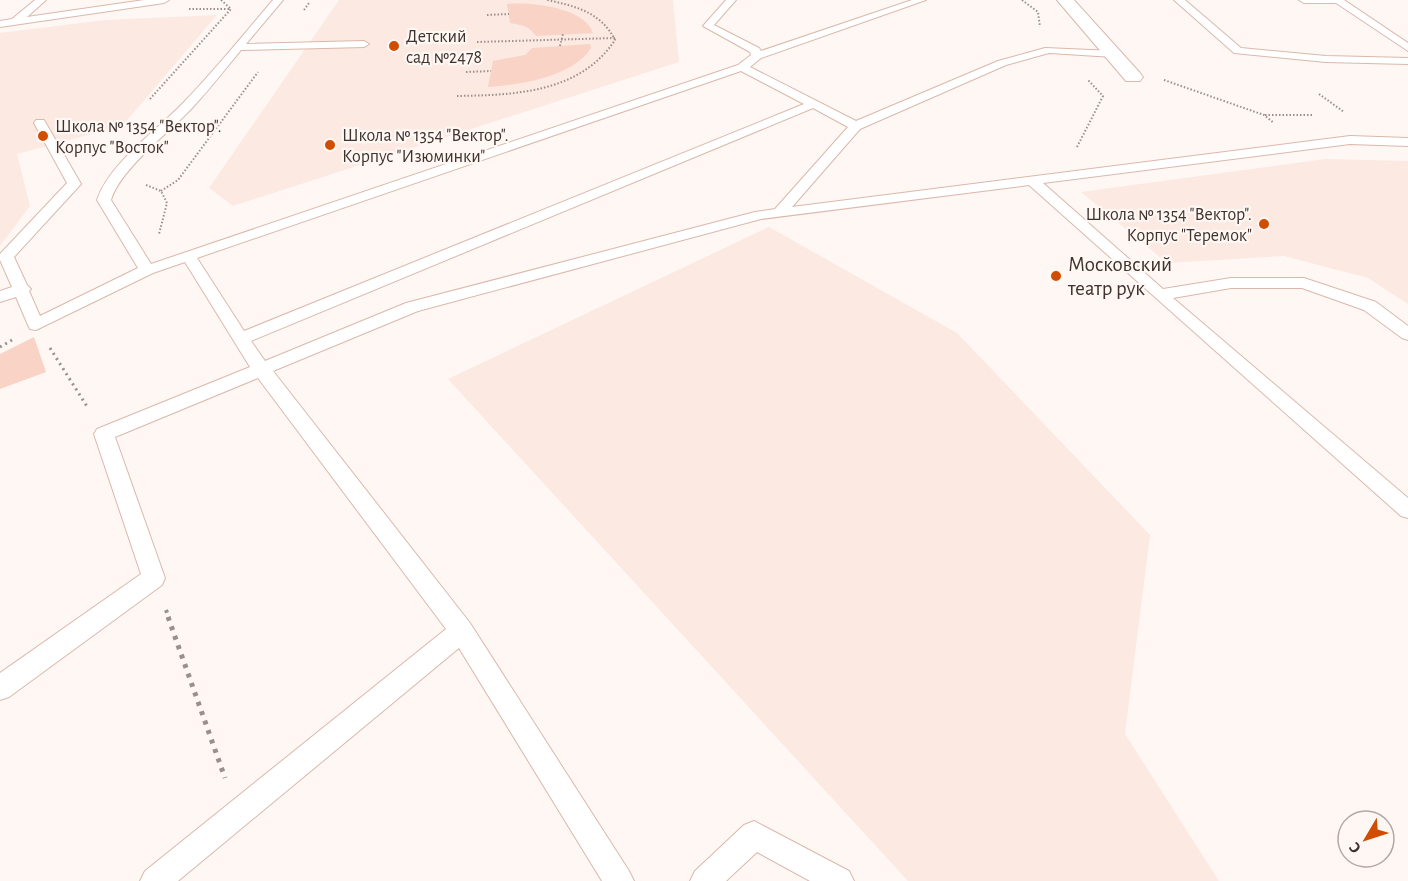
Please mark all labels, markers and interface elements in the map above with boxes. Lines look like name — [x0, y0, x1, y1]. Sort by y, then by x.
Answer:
place label: Детский сад №2478 — [406, 28, 482, 67]
marker: Детский сад №2478 — [387, 39, 401, 53]
place label: Школа № 1354 "Вектор". Корпус "Восток" — [55, 118, 222, 157]
place label: Школа № 1354 "Вектор". Корпус "Изюминки" — [342, 127, 509, 166]
marker: Школа № 1354 "Вектор". Корпус "Восток" — [36, 129, 50, 143]
marker: Школа № 1354 "Вектор". Корпус "Изюминки" — [323, 138, 337, 152]
place label: Школа № 1354 "Вектор". Корпус "Теремок" — [1085, 206, 1252, 245]
marker: Школа № 1354 "Вектор". Корпус "Теремок" — [1257, 217, 1271, 231]
place label: Московский театр рук — [1067, 254, 1172, 299]
marker: Московский театр рук — [1049, 269, 1063, 283]
north arrow — [1336, 809, 1396, 869]
text: С — [1346, 839, 1364, 856]

